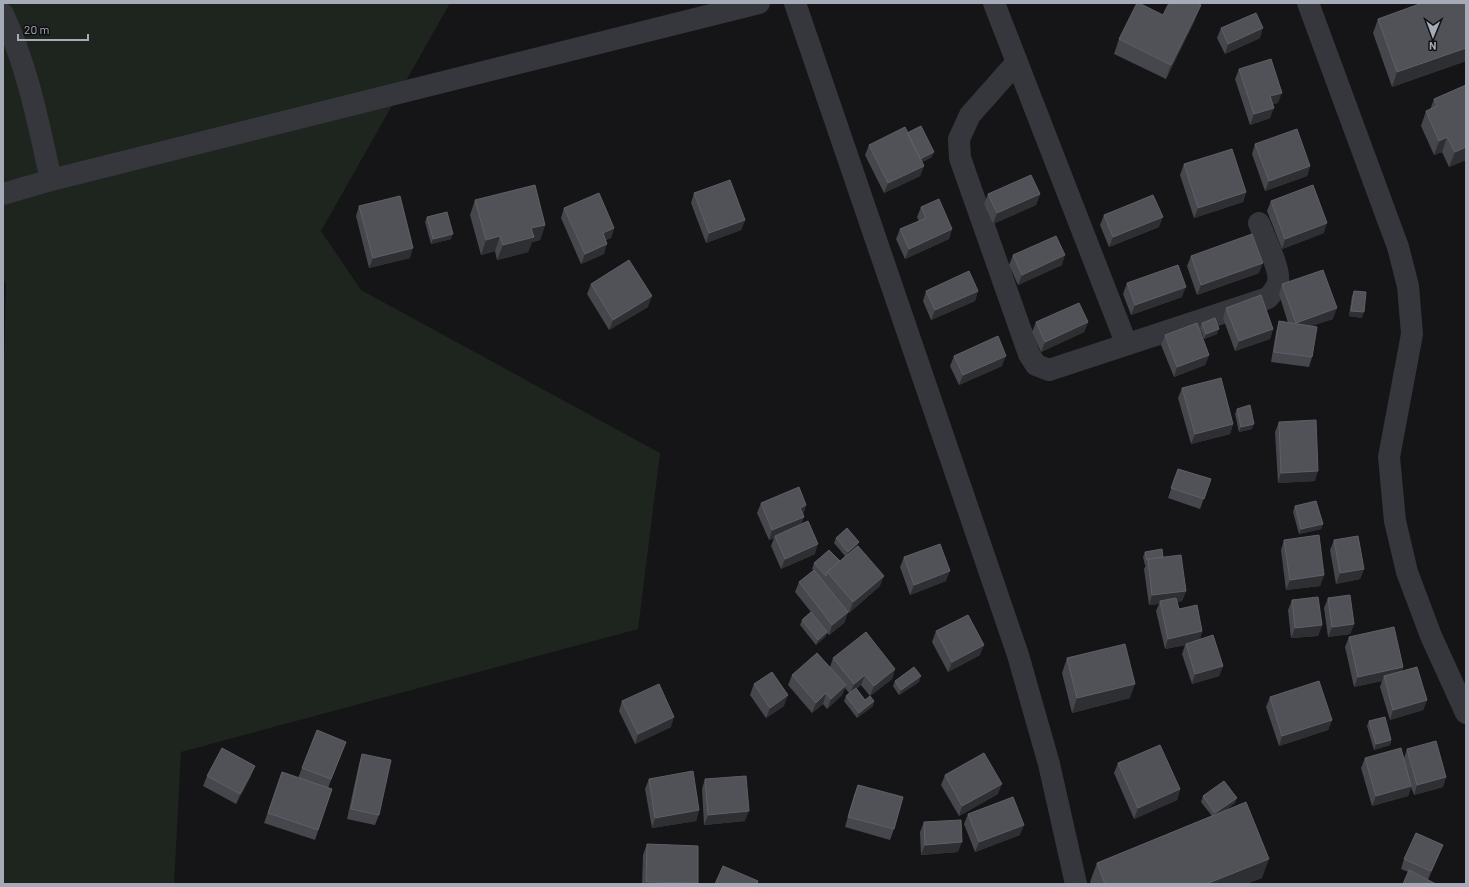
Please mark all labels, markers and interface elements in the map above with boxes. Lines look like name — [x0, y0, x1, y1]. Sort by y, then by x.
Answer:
scale bar — [18, 16, 88, 42]
north arrow — [1413, 16, 1453, 56]
text: 20 m — [24, 22, 50, 36]
text: N — [1429, 40, 1437, 53]

